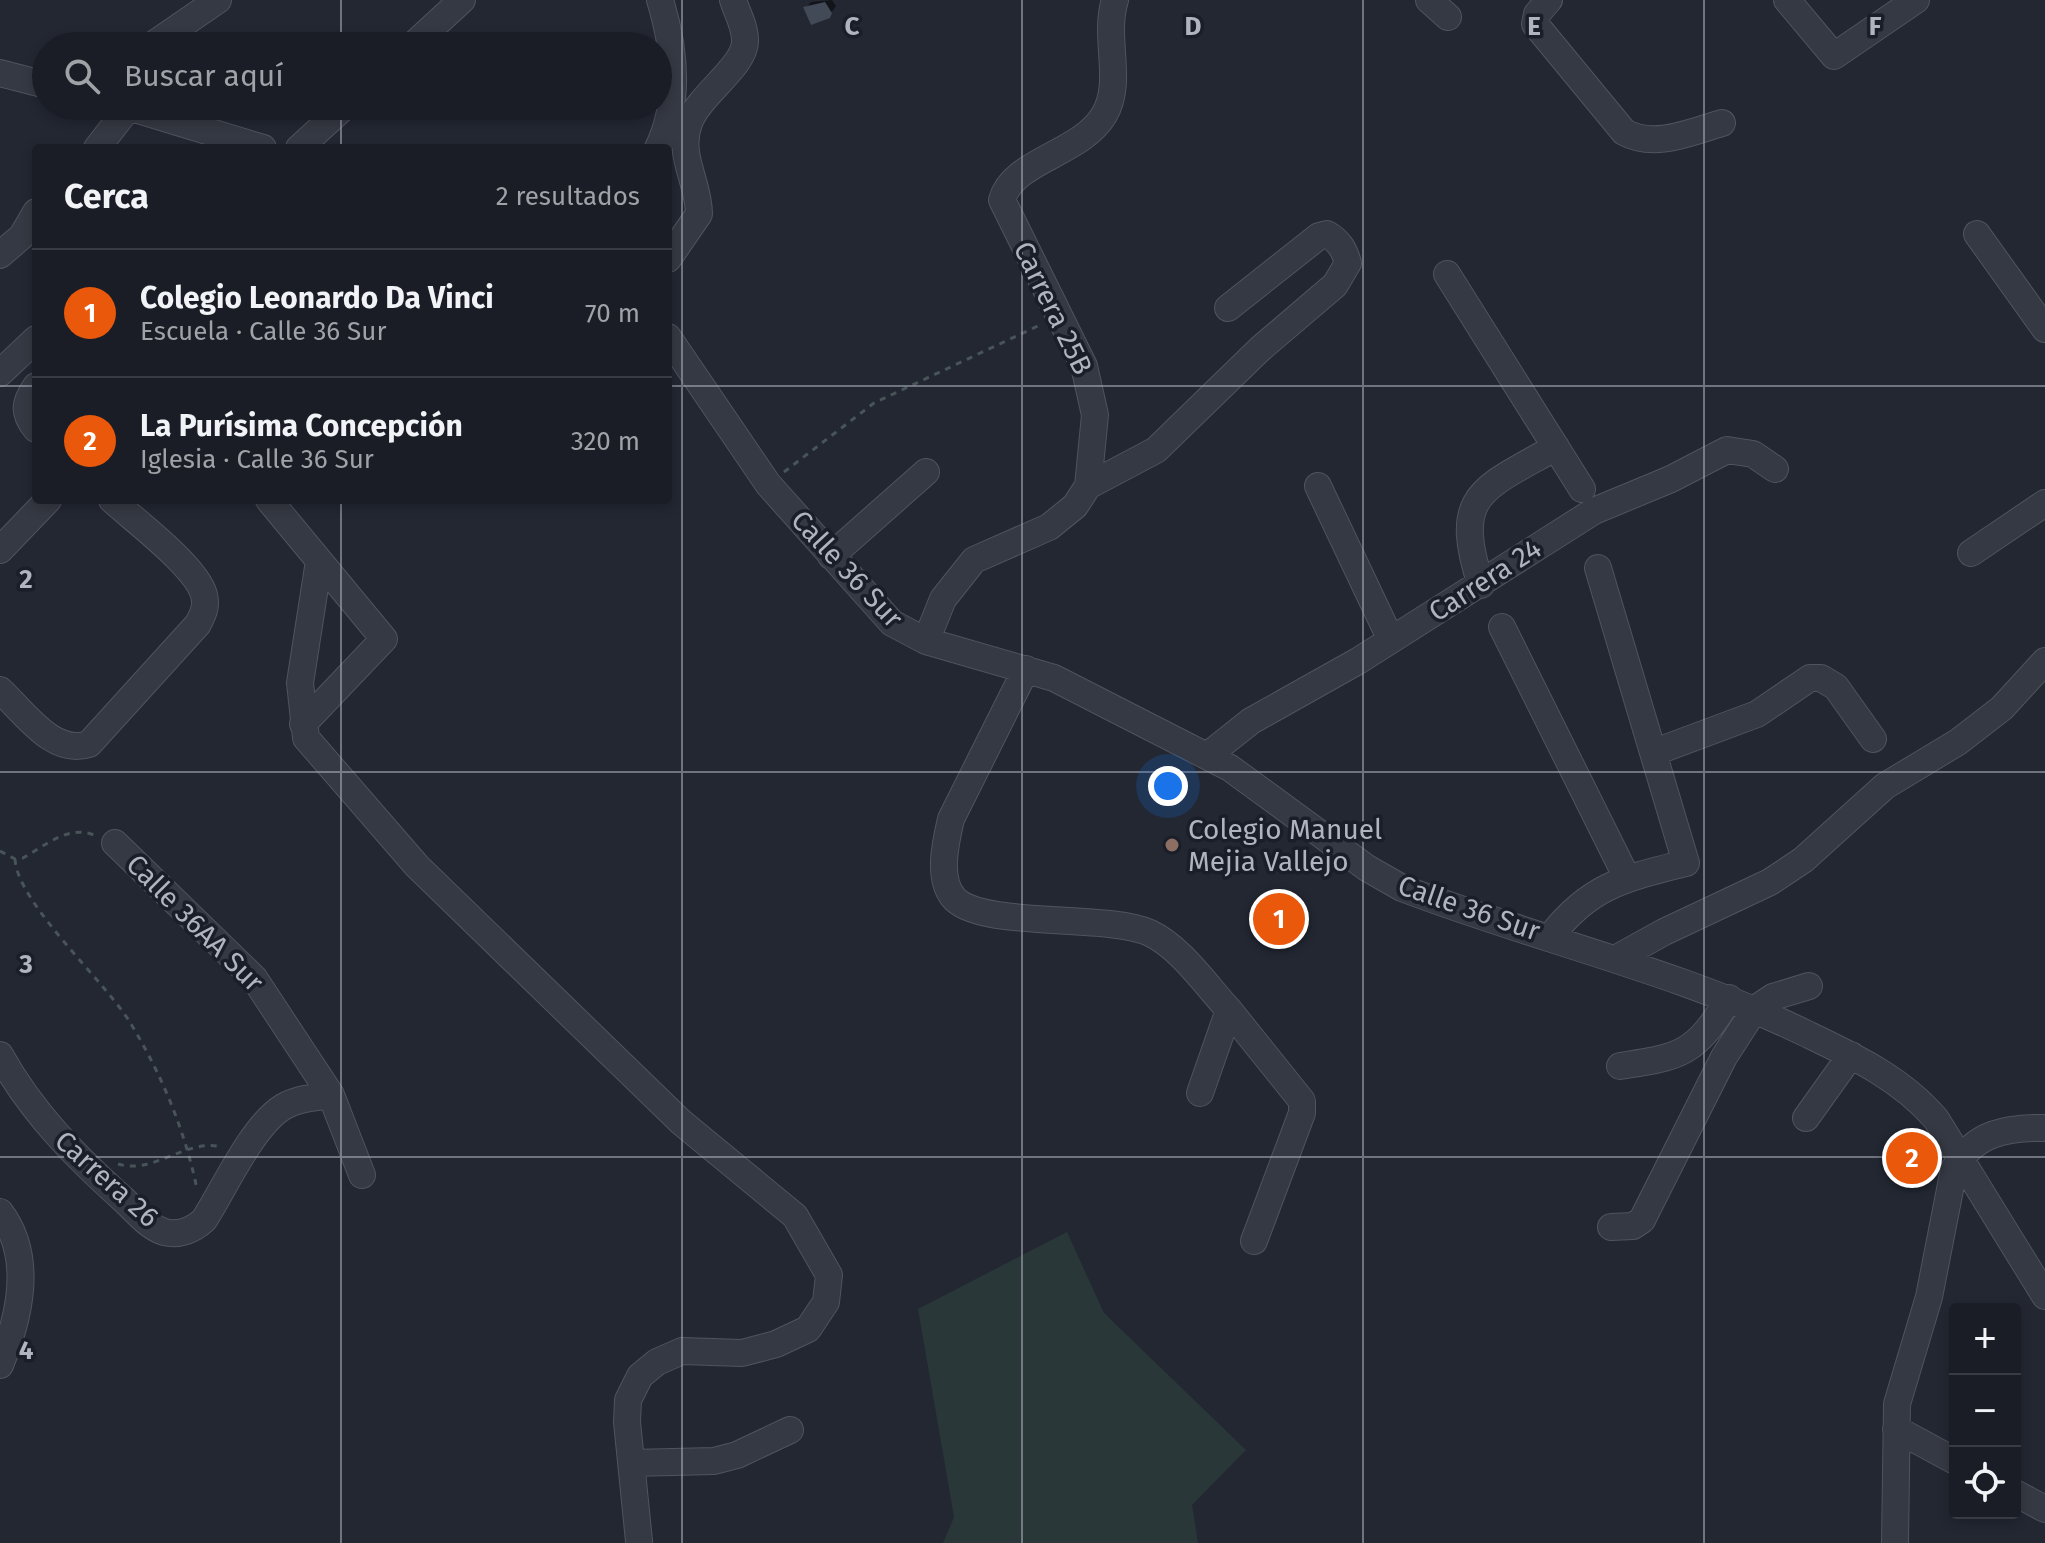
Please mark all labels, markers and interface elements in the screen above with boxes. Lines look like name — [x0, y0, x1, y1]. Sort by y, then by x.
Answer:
text: C — [845, 11, 860, 42]
text: D — [1185, 11, 1202, 42]
text: E — [1527, 11, 1541, 42]
text: F — [1869, 11, 1882, 42]
search box — [32, 32, 672, 120]
icon: search — [60, 54, 104, 98]
text: Buscar aquí — [124, 58, 284, 94]
text: Cerca — [64, 176, 149, 217]
text: 2 resultados — [496, 181, 640, 212]
street label: Carrera 25B — [1007, 236, 1099, 380]
text: Colegio Leonardo Da Vinci — [140, 280, 494, 316]
text: 1 — [84, 298, 96, 329]
text: 70 m — [585, 298, 640, 329]
text: Escuela · Calle 36 Sur — [140, 316, 386, 347]
text: La Purísima Concepción — [140, 408, 463, 444]
text: 2 — [83, 426, 97, 457]
text: 320 m — [571, 426, 640, 457]
text: Iglesia · Calle 36 Sur — [140, 444, 374, 475]
street label: Calle 36 Sur — [784, 504, 910, 635]
street label: Carrera 24 — [1423, 531, 1547, 628]
text: 2 — [19, 564, 33, 595]
your location — [1148, 766, 1188, 806]
place label: Colegio Manuel Mejia Vallejo — [1188, 813, 1382, 878]
marker: Colegio Manuel Mejia Vallejo — [1163, 836, 1181, 854]
street label: Calle 36AA Sur — [120, 848, 270, 998]
street label: Calle 36 Sur — [1394, 868, 1545, 948]
pin: 1 — [1253, 889, 1305, 949]
text: 3 — [18, 949, 33, 980]
street label: Carrera 26 — [48, 1124, 166, 1234]
pin: 2 — [1886, 1128, 1938, 1188]
map controls — [1949, 1303, 2021, 1519]
button: + — [1949, 1303, 2021, 1375]
text: 4 — [19, 1335, 34, 1366]
button: − — [1949, 1375, 2021, 1447]
button: locate — [1949, 1447, 2021, 1519]

